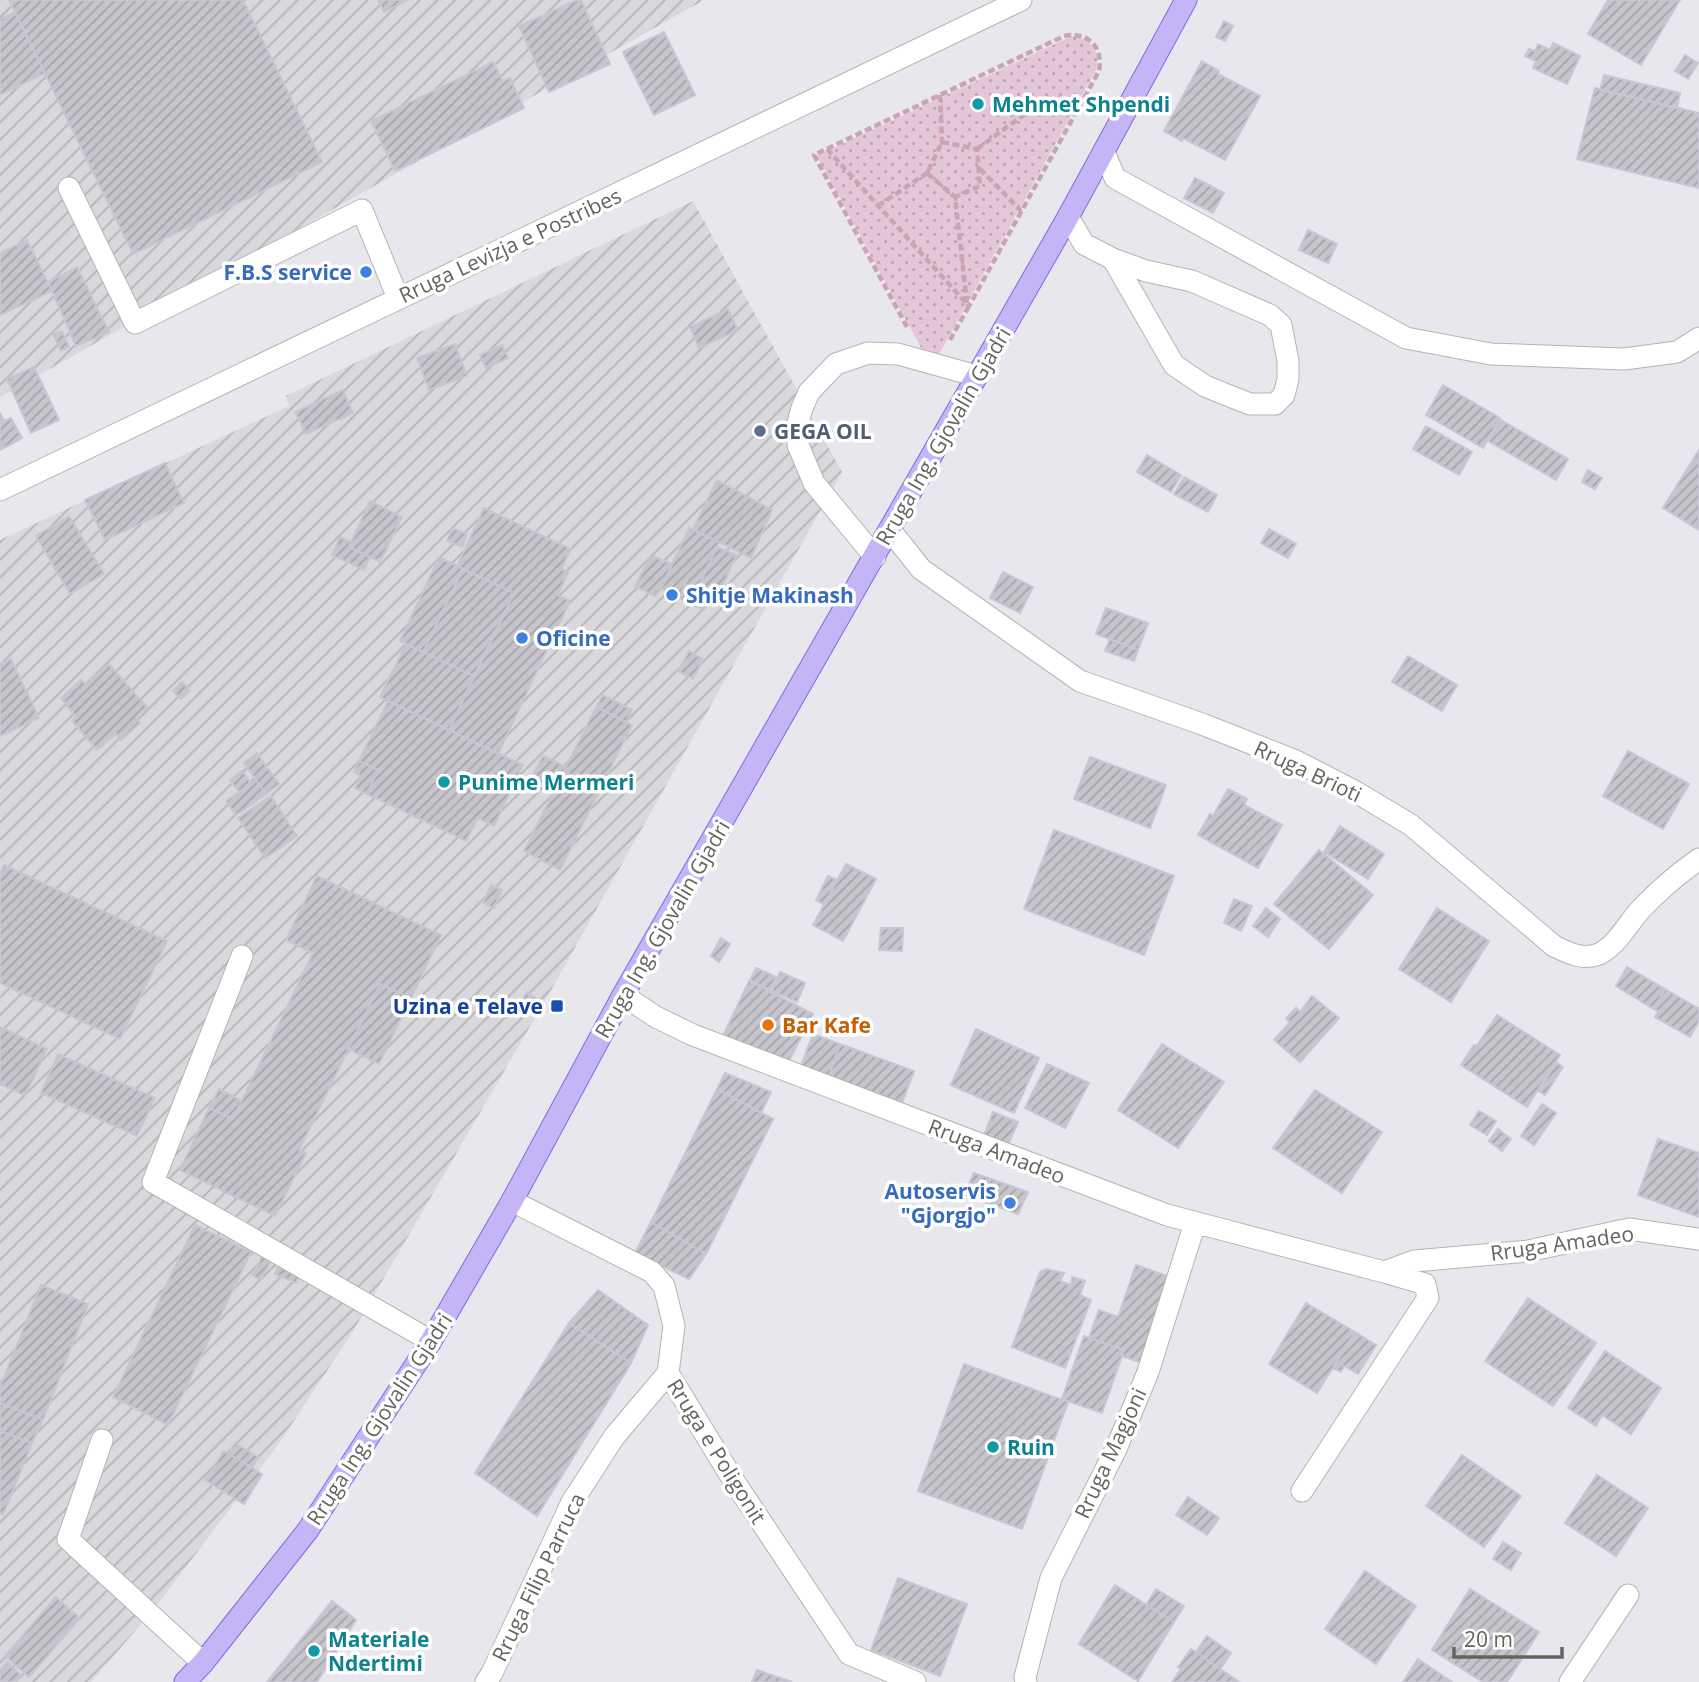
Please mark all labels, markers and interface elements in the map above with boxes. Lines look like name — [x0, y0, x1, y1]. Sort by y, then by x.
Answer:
place label: Mehmet Shpendi — [992, 90, 1170, 118]
marker: Mehmet Shpendi — [970, 96, 986, 112]
street label: Rruga Levizja e Postribes — [394, 181, 626, 309]
place label: F.B.S service — [223, 258, 352, 286]
marker: F.B.S service — [358, 264, 374, 280]
street label: Rruga Ing. Gjovalin Gjadri — [869, 322, 1017, 550]
place label: GEGA OIL — [774, 417, 872, 445]
marker: GEGA OIL — [752, 423, 768, 439]
place label: Shitje Makinash — [686, 581, 854, 609]
marker: Shitje Makinash — [664, 587, 680, 603]
place label: Oficine — [536, 624, 611, 652]
marker: Oficine — [514, 630, 530, 646]
street label: Rruga Brioti — [1250, 734, 1366, 808]
place label: Punime Mermeri — [458, 768, 634, 796]
marker: Punime Mermeri — [436, 774, 452, 790]
street label: Rruga Ing. Gjovalin Gjadri — [588, 815, 736, 1043]
place label: Uzina e Telave — [393, 992, 543, 1020]
marker: Uzina e Telave — [549, 998, 565, 1014]
place label: Bar Kafe — [782, 1011, 871, 1039]
marker: Bar Kafe — [760, 1017, 776, 1033]
street label: Rruga Amadeo — [924, 1112, 1070, 1190]
place label: Autoservis "Gjorgjo" — [884, 1177, 996, 1229]
marker: Autoservis "Gjorgjo" — [1002, 1195, 1018, 1211]
street label: Rruga Amadeo — [1488, 1219, 1636, 1267]
street label: Rruga Ing. Gjovalin Gjadri — [300, 1308, 458, 1530]
street label: Rruga e Poligonit — [661, 1373, 773, 1529]
street label: Rruga Magjoni — [1068, 1383, 1152, 1523]
place label: Ruin — [1007, 1433, 1055, 1461]
marker: Ruin — [985, 1439, 1001, 1455]
street label: Rruga Filip Parruca — [485, 1488, 591, 1666]
scale bar — [1454, 1616, 1562, 1660]
place label: Materiale Ndertimi — [328, 1625, 429, 1677]
text: 20 m — [1464, 1625, 1513, 1653]
marker: Materiale Ndertimi — [306, 1643, 322, 1659]

